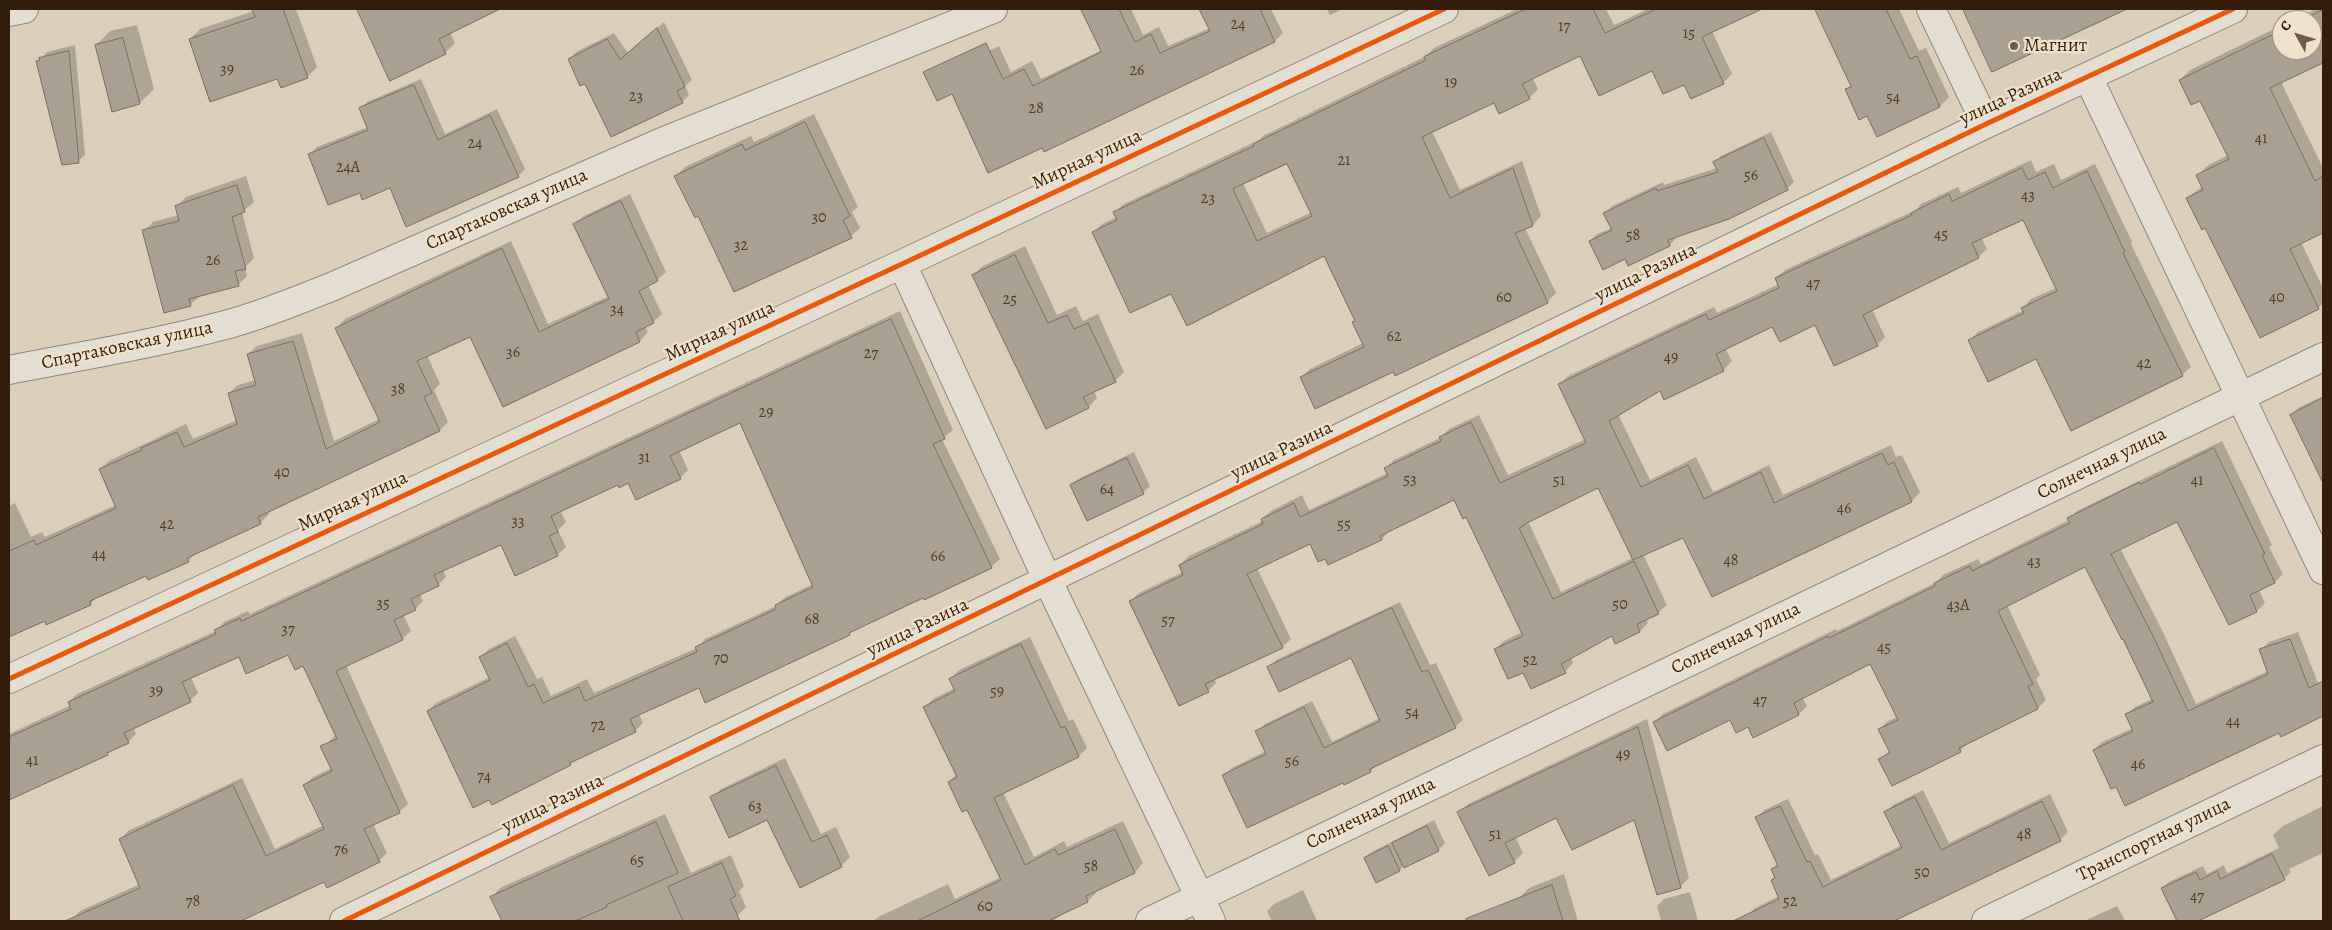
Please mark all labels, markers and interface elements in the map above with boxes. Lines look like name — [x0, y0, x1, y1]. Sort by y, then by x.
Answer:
north arrow — [2272, 10, 2322, 60]
house number: 24 — [1231, 15, 1245, 35]
house number: 17 — [1558, 17, 1570, 37]
text: С — [2276, 17, 2296, 35]
house number: 15 — [1683, 24, 1695, 44]
place label: Магнит — [2024, 35, 2087, 57]
marker: Магнит — [2008, 40, 2020, 52]
house number: 39 — [220, 60, 234, 80]
house number: 26 — [1130, 61, 1144, 81]
street label: улица Разина — [1956, 63, 2066, 131]
house number: 19 — [1445, 73, 1457, 93]
house number: 23 — [629, 87, 643, 107]
house number: 54 — [1886, 88, 1900, 108]
house number: 28 — [1028, 99, 1044, 119]
street label: Мирная улица — [1029, 125, 1145, 195]
house number: 41 — [2255, 129, 2267, 149]
house number: 24 — [468, 134, 482, 154]
house number: 21 — [1337, 151, 1351, 171]
house number: 24А — [336, 158, 360, 178]
street label: Спартаковская улица — [423, 164, 591, 256]
house number: 56 — [1744, 166, 1758, 186]
house number: 43 — [2021, 186, 2035, 206]
house number: 23 — [1201, 189, 1215, 209]
house number: 30 — [811, 208, 827, 228]
house number: 45 — [1934, 225, 1948, 245]
house number: 58 — [1626, 226, 1640, 246]
house number: 32 — [734, 236, 748, 256]
street label: улица Разина — [1591, 239, 1701, 307]
house number: 26 — [206, 251, 220, 271]
house number: 47 — [1806, 274, 1820, 294]
house number: 60 — [1496, 288, 1512, 308]
house number: 40 — [2269, 288, 2285, 308]
house number: 25 — [1003, 290, 1017, 310]
street label: Мирная улица — [662, 297, 778, 367]
house number: 34 — [610, 300, 624, 320]
street label: Спартаковская улица — [39, 317, 215, 375]
house number: 62 — [1387, 327, 1401, 347]
house number: 36 — [506, 343, 520, 363]
house number: 27 — [864, 344, 878, 364]
house number: 49 — [1664, 348, 1678, 368]
house number: 42 — [2137, 354, 2151, 374]
house number: 38 — [391, 380, 405, 400]
house number: 29 — [759, 403, 773, 423]
street label: улица Разина — [1227, 417, 1337, 485]
street label: Солнечная улица — [2034, 423, 2170, 505]
house number: 31 — [638, 448, 650, 468]
house number: 40 — [274, 463, 290, 483]
street label: Мирная улица — [295, 467, 411, 537]
house number: 53 — [1403, 470, 1417, 490]
house number: 51 — [1553, 471, 1565, 491]
house number: 41 — [2191, 471, 2203, 491]
house number: 64 — [1100, 480, 1114, 500]
house number: 46 — [1837, 499, 1851, 519]
house number: 33 — [511, 512, 525, 532]
house number: 42 — [160, 515, 174, 535]
house number: 55 — [1337, 515, 1351, 535]
house number: 44 — [92, 545, 106, 565]
house number: 66 — [931, 547, 945, 567]
house number: 48 — [1723, 551, 1739, 571]
house number: 43 — [2027, 552, 2041, 572]
house number: 35 — [376, 594, 390, 614]
street label: улица Разина — [863, 594, 973, 662]
house number: 50 — [1612, 595, 1628, 615]
house number: 43А — [1946, 596, 1970, 616]
street label: Солнечная улица — [1668, 598, 1804, 680]
house number: 68 — [804, 610, 820, 630]
house number: 57 — [1161, 611, 1175, 631]
house number: 37 — [281, 620, 295, 640]
house number: 45 — [1877, 638, 1891, 658]
house number: 70 — [713, 649, 729, 669]
house number: 52 — [1523, 651, 1537, 671]
house number: 39 — [149, 681, 163, 701]
house number: 59 — [990, 682, 1004, 702]
house number: 47 — [1753, 691, 1767, 711]
house number: 54 — [1405, 703, 1419, 723]
house number: 44 — [2226, 712, 2240, 732]
house number: 72 — [591, 716, 605, 736]
house number: 49 — [1616, 745, 1630, 765]
house number: 41 — [26, 751, 38, 771]
house number: 56 — [1285, 752, 1299, 772]
house number: 46 — [2131, 755, 2145, 775]
house number: 74 — [477, 767, 491, 787]
street label: улица Разина — [498, 770, 608, 838]
street label: Солнечная улица — [1303, 773, 1439, 855]
street label: Транспортная улица — [2074, 793, 2234, 887]
house number: 63 — [748, 797, 762, 817]
house number: 51 — [1489, 825, 1501, 845]
house number: 48 — [2016, 825, 2032, 845]
house number: 76 — [334, 840, 348, 860]
house number: 65 — [630, 851, 644, 871]
house number: 58 — [1084, 857, 1098, 877]
house number: 50 — [1914, 863, 1930, 883]
house number: 47 — [2190, 887, 2204, 907]
house number: 78 — [186, 892, 200, 912]
house number: 52 — [1783, 892, 1797, 912]
house number: 60 — [977, 897, 993, 917]

